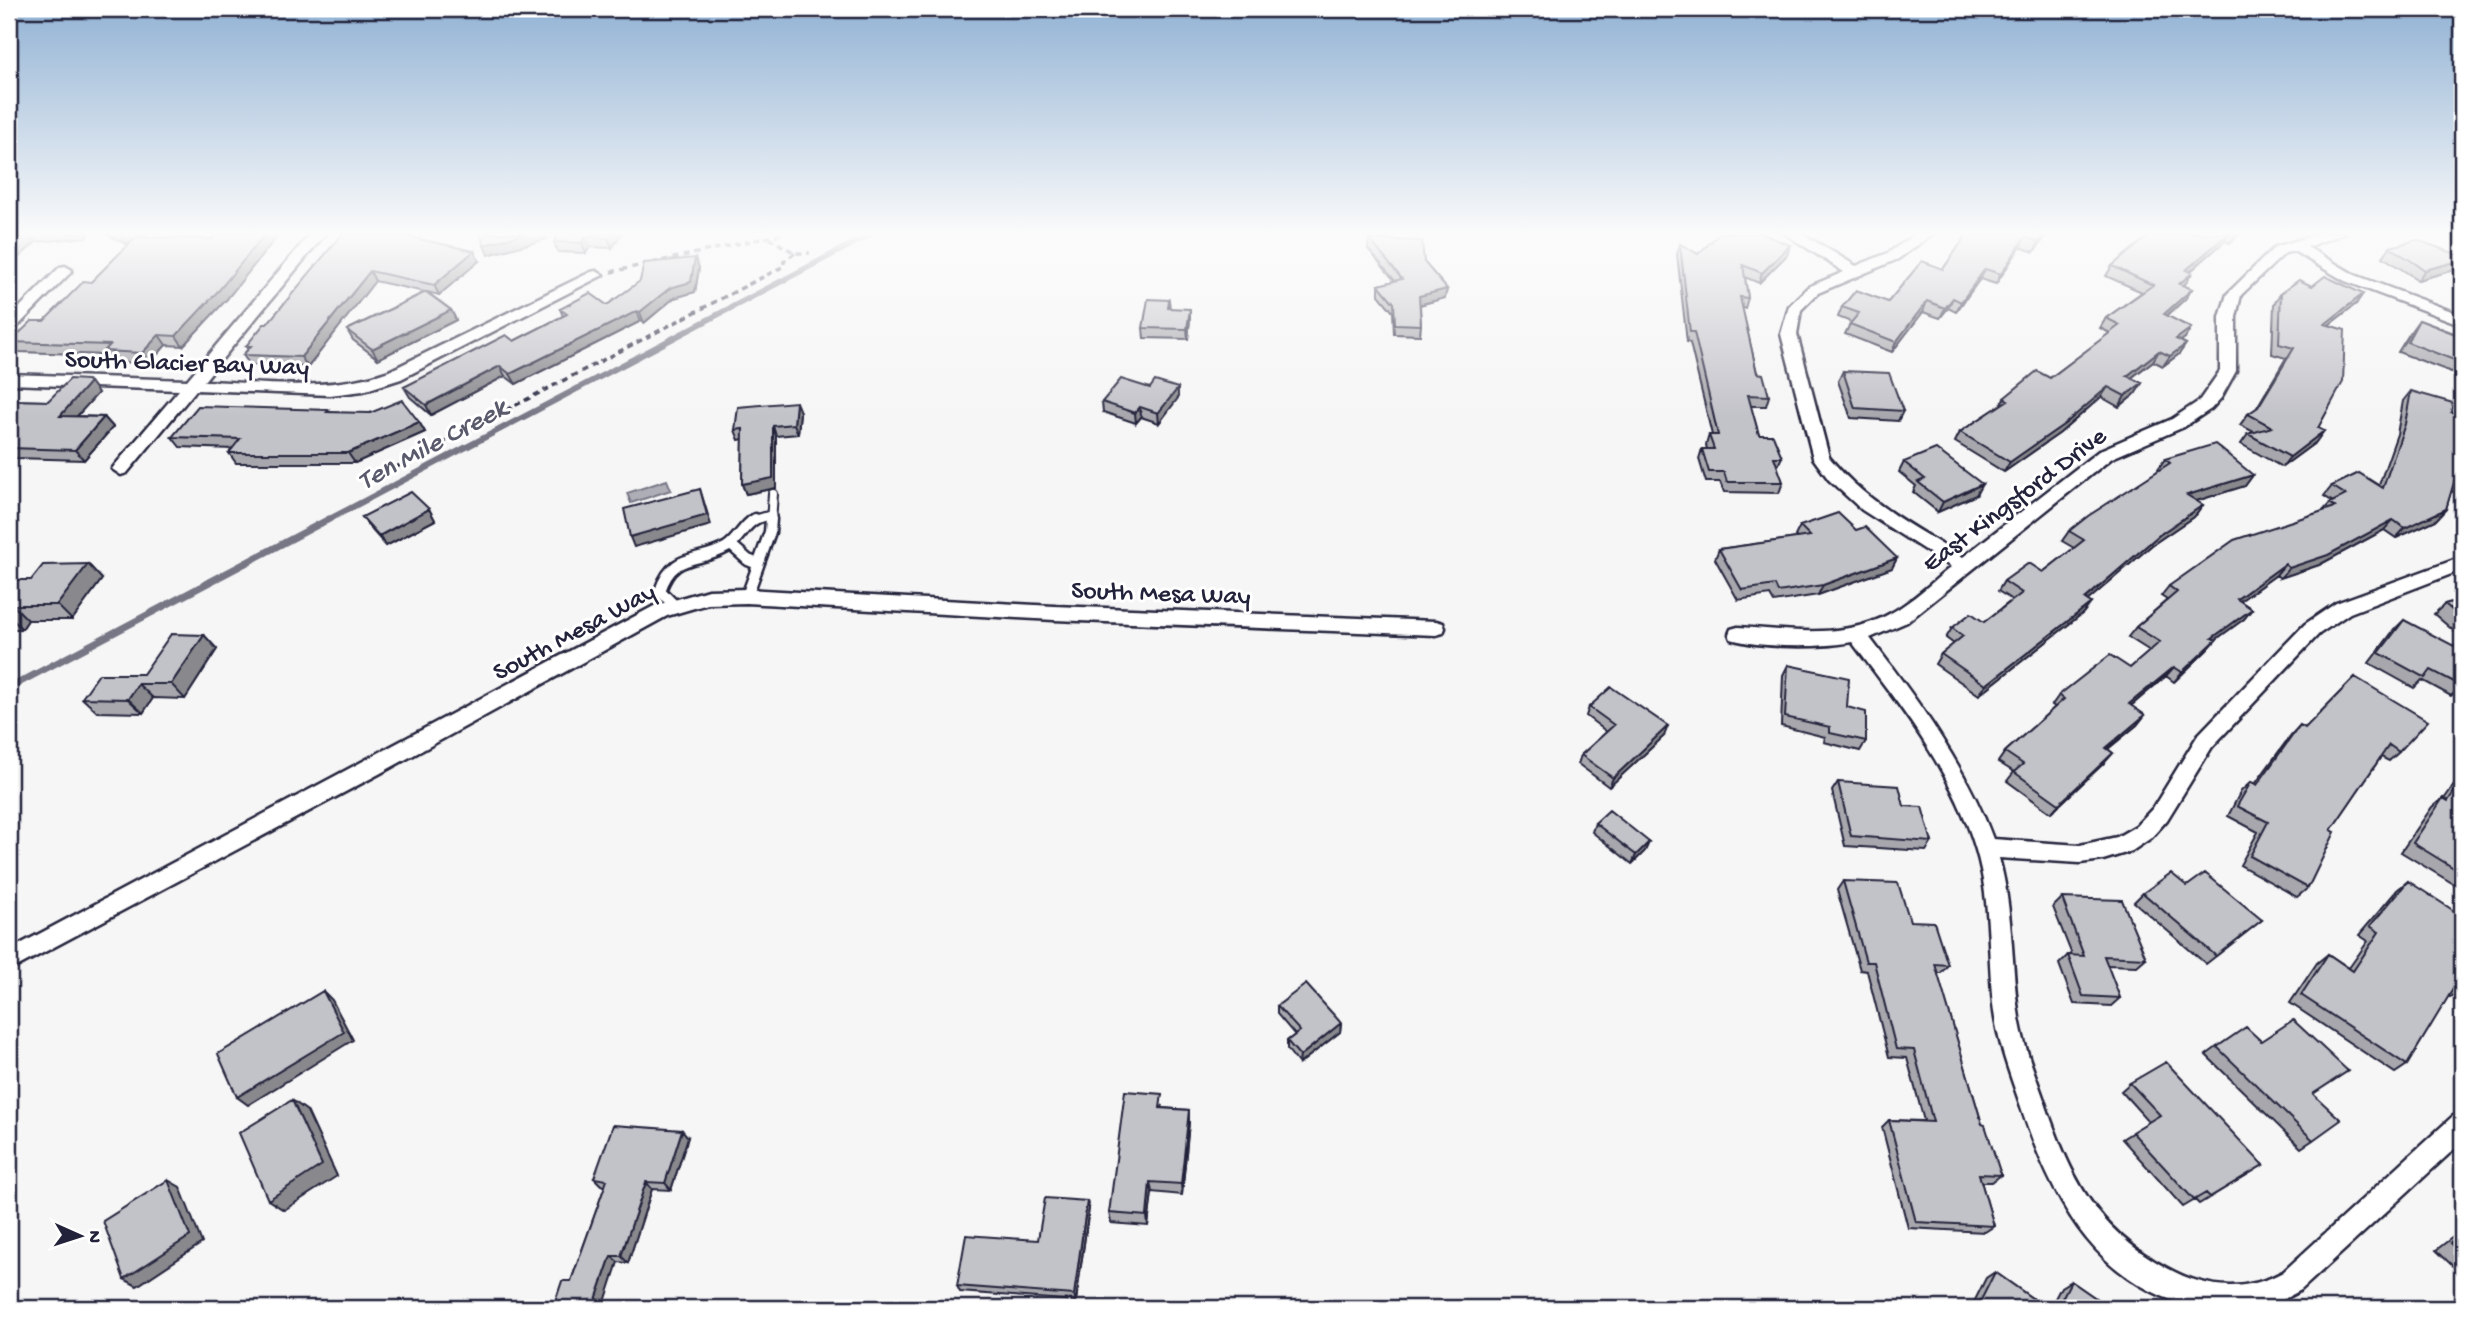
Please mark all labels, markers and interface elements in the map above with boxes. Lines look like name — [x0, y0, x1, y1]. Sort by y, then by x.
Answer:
street label: South Glacier Bay Way — [64, 346, 310, 385]
water label: Ten Mile Creek — [353, 392, 516, 499]
street label: East Kingsford Drive — [1918, 422, 2114, 581]
street label: South Mesa Way — [1071, 577, 1251, 614]
street label: South Mesa Way — [489, 578, 662, 690]
north arrow — [46, 1202, 116, 1272]
text: N — [82, 1230, 105, 1244]

